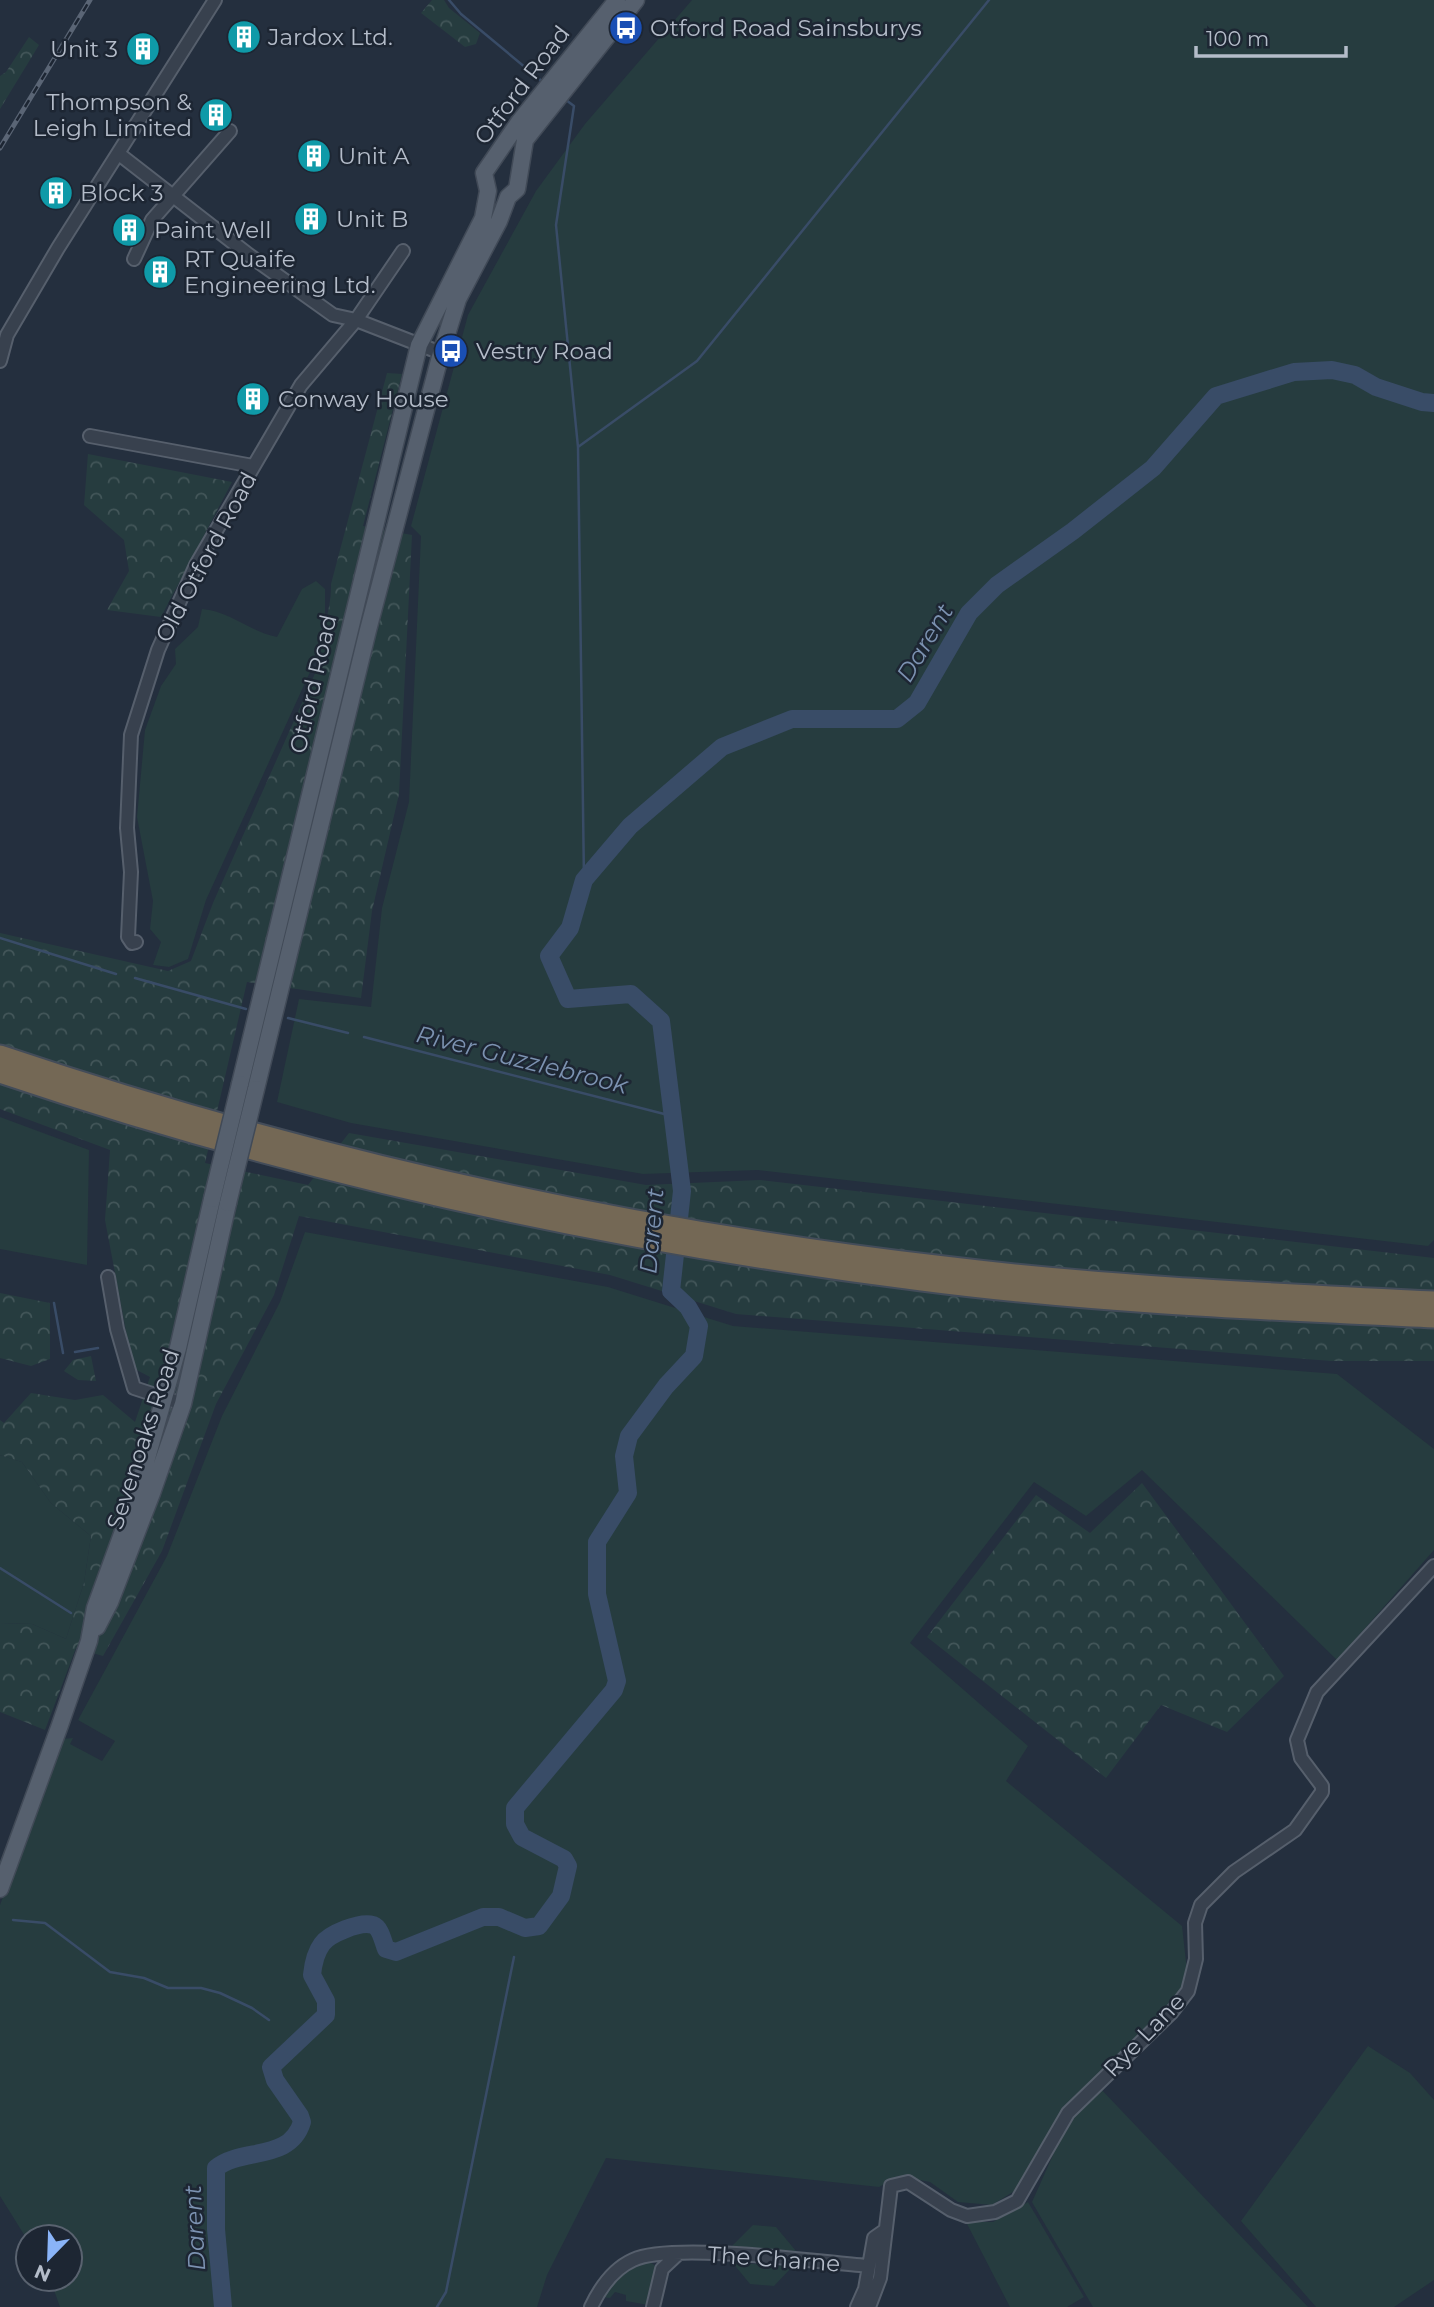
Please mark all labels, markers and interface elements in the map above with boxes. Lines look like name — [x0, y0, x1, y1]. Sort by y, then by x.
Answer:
bus stop icon: Otford Road Sainsburys — [607, 9, 645, 47]
place label: Otford Road Sainsburys — [650, 14, 922, 42]
scale bar — [1196, 14, 1346, 58]
building icon: Jardox Ltd. — [225, 18, 263, 56]
street label: Otford Road — [468, 20, 576, 150]
place label: Jardox Ltd. — [267, 23, 393, 51]
text: 100 m — [1206, 26, 1269, 51]
building icon: Unit 3 — [124, 30, 162, 68]
place label: Unit 3 — [50, 35, 118, 63]
place label: Thompson & Leigh Limited — [33, 88, 193, 142]
building icon: Thompson & Leigh Limited — [197, 96, 235, 134]
building icon: Unit A — [295, 137, 333, 175]
place label: Unit A — [338, 142, 410, 170]
building icon: Block 3 — [37, 174, 75, 212]
place label: Block 3 — [80, 179, 163, 207]
building icon: Unit B — [292, 200, 330, 238]
place label: Unit B — [336, 205, 408, 233]
building icon: Paint Well — [110, 211, 148, 249]
place label: Paint Well — [154, 216, 271, 244]
place label: RT Quaife Engineering Ltd. — [184, 245, 376, 299]
building icon: RT Quaife Engineering Ltd. — [141, 253, 179, 291]
bus stop icon: Vestry Road — [432, 332, 470, 370]
place label: Vestry Road — [476, 337, 613, 365]
building icon: Conway House — [234, 380, 272, 418]
place label: Conway House — [278, 385, 449, 413]
street label: Old Otford Road — [149, 467, 263, 647]
water label: Darent — [890, 598, 959, 687]
street label: Otford Road — [283, 612, 343, 756]
water label: River Guzzlebrook — [413, 1019, 633, 1100]
water label: Darent — [633, 1187, 670, 1275]
street label: Sevenoaks Road — [101, 1345, 185, 1533]
street label: Rye Lane — [1097, 1987, 1191, 2083]
water label: Darent — [178, 2184, 211, 2272]
north arrow — [14, 2223, 84, 2293]
street label: The Charne — [707, 2240, 841, 2278]
text: N — [31, 2260, 54, 2287]

